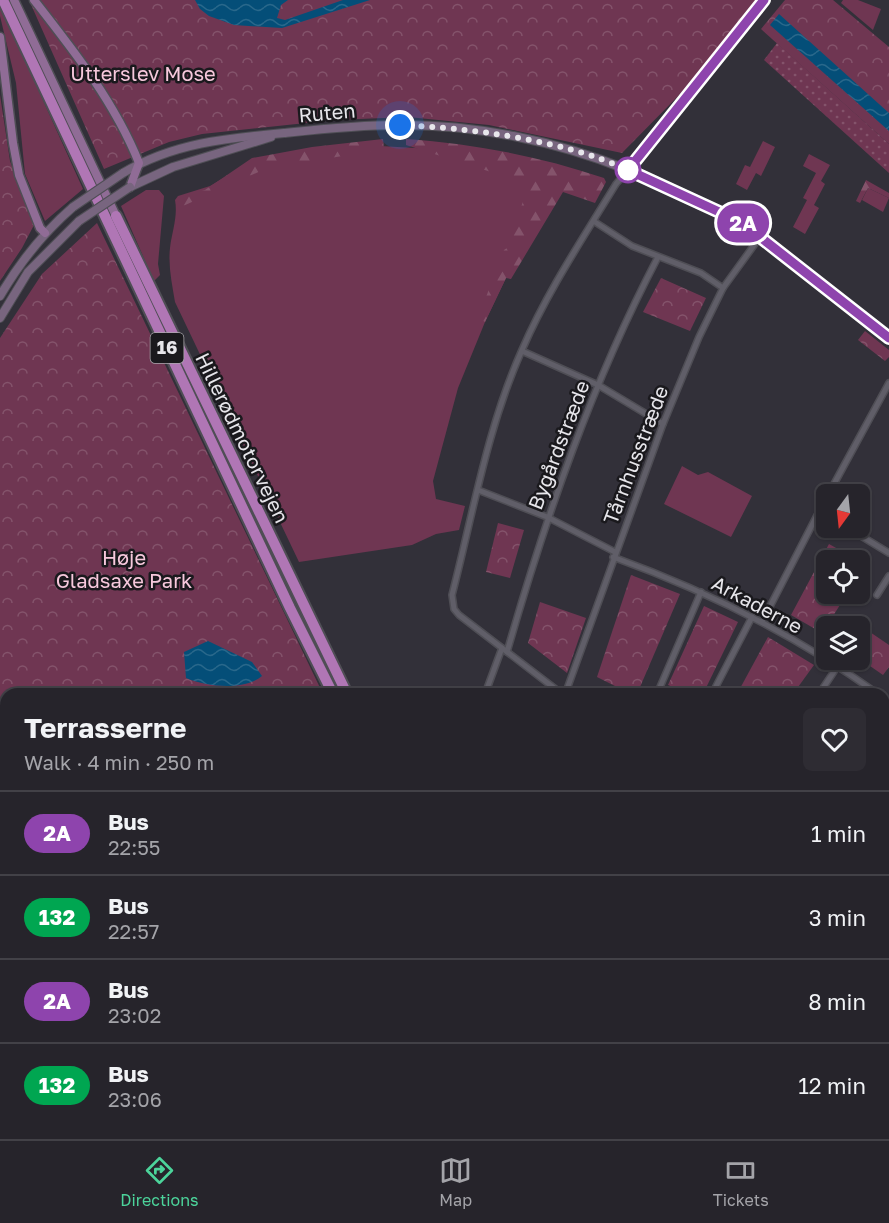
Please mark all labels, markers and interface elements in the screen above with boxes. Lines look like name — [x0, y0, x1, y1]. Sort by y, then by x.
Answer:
park label: Utterslev Mose — [70, 61, 216, 85]
street label: Ruten — [297, 98, 356, 126]
your location — [385, 110, 415, 140]
unlabelled marker — [615, 157, 641, 183]
line badge: 2A — [716, 204, 770, 242]
text: 2A — [729, 210, 757, 236]
road number: 16 — [150, 333, 184, 363]
street label: Hillerødmotorvejen — [191, 349, 295, 527]
street label: Bygårdstræde — [522, 377, 594, 513]
street label: Tårnhusstræde — [598, 382, 673, 527]
north arrow — [816, 484, 870, 538]
map controls — [816, 484, 870, 670]
park label: Høje Gladsaxe Park — [56, 545, 192, 592]
button: locate — [816, 550, 870, 604]
street label: Arkaderne — [708, 570, 807, 638]
button: layers — [816, 616, 870, 670]
button: heart — [803, 708, 866, 771]
text: Terrasserne — [24, 711, 186, 744]
text: Walk · 4 min · 250 m — [24, 750, 214, 774]
text: Bus — [108, 808, 149, 835]
text: 2A — [43, 820, 71, 846]
text: 1 min — [811, 820, 866, 847]
text: 22:55 — [108, 835, 160, 859]
text: Bus — [108, 892, 149, 919]
text: 132 — [39, 904, 75, 930]
text: 3 min — [809, 904, 866, 931]
text: 22:57 — [108, 919, 159, 943]
text: Bus — [108, 976, 149, 1003]
text: 2A — [43, 988, 71, 1014]
text: 8 min — [808, 988, 866, 1015]
text: 23:02 — [108, 1003, 161, 1027]
text: Bus — [108, 1060, 149, 1087]
text: 132 — [39, 1072, 75, 1098]
text: 12 min — [798, 1072, 866, 1099]
text: 23:06 — [108, 1087, 162, 1111]
tab: Directions — [120, 1154, 199, 1210]
tab: Map — [439, 1154, 472, 1210]
tab: Tickets — [713, 1154, 769, 1210]

